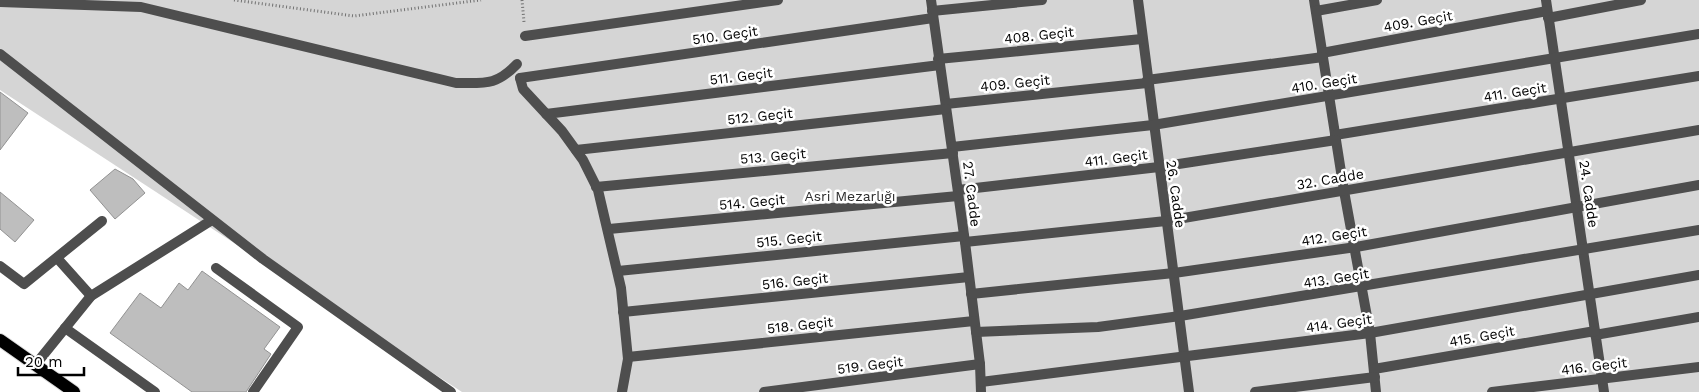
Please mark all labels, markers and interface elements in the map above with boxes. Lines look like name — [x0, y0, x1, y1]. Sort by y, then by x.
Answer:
street label: 409. Geçit — [1382, 7, 1454, 35]
street label: 510. Geçit — [691, 22, 759, 48]
street label: 408. Geçit — [1003, 23, 1075, 47]
street label: 511. Geçit — [709, 64, 773, 88]
street label: 410. Geçit — [1290, 70, 1358, 96]
street label: 409. Geçit — [979, 71, 1051, 95]
street label: 411. Geçit — [1482, 79, 1548, 105]
street label: 512. Geçit — [726, 105, 794, 127]
street label: 513. Geçit — [739, 145, 807, 167]
street label: 411. Geçit — [1084, 146, 1149, 170]
street label: 26. Cadde — [1163, 159, 1189, 229]
street label: 24. Cadde — [1576, 159, 1602, 229]
street label: 27. Cadde — [960, 160, 984, 228]
street label: 32. Cadde — [1295, 165, 1365, 193]
park label: Asri Mezarlığı — [805, 188, 895, 204]
street label: 514. Geçit — [718, 191, 786, 213]
street label: 412. Geçit — [1300, 223, 1368, 249]
street label: 515. Geçit — [755, 228, 823, 250]
street label: 413. Geçit — [1302, 265, 1370, 291]
street label: 516. Geçit — [761, 270, 829, 292]
street label: 414. Geçit — [1305, 310, 1373, 336]
street label: 518. Geçit — [766, 314, 834, 336]
street label: 415. Geçit — [1448, 322, 1516, 350]
scale bar — [18, 344, 84, 376]
text: 20 m — [25, 353, 63, 371]
street label: 519. Geçit — [836, 353, 904, 377]
street label: 416. Geçit — [1560, 354, 1628, 378]

